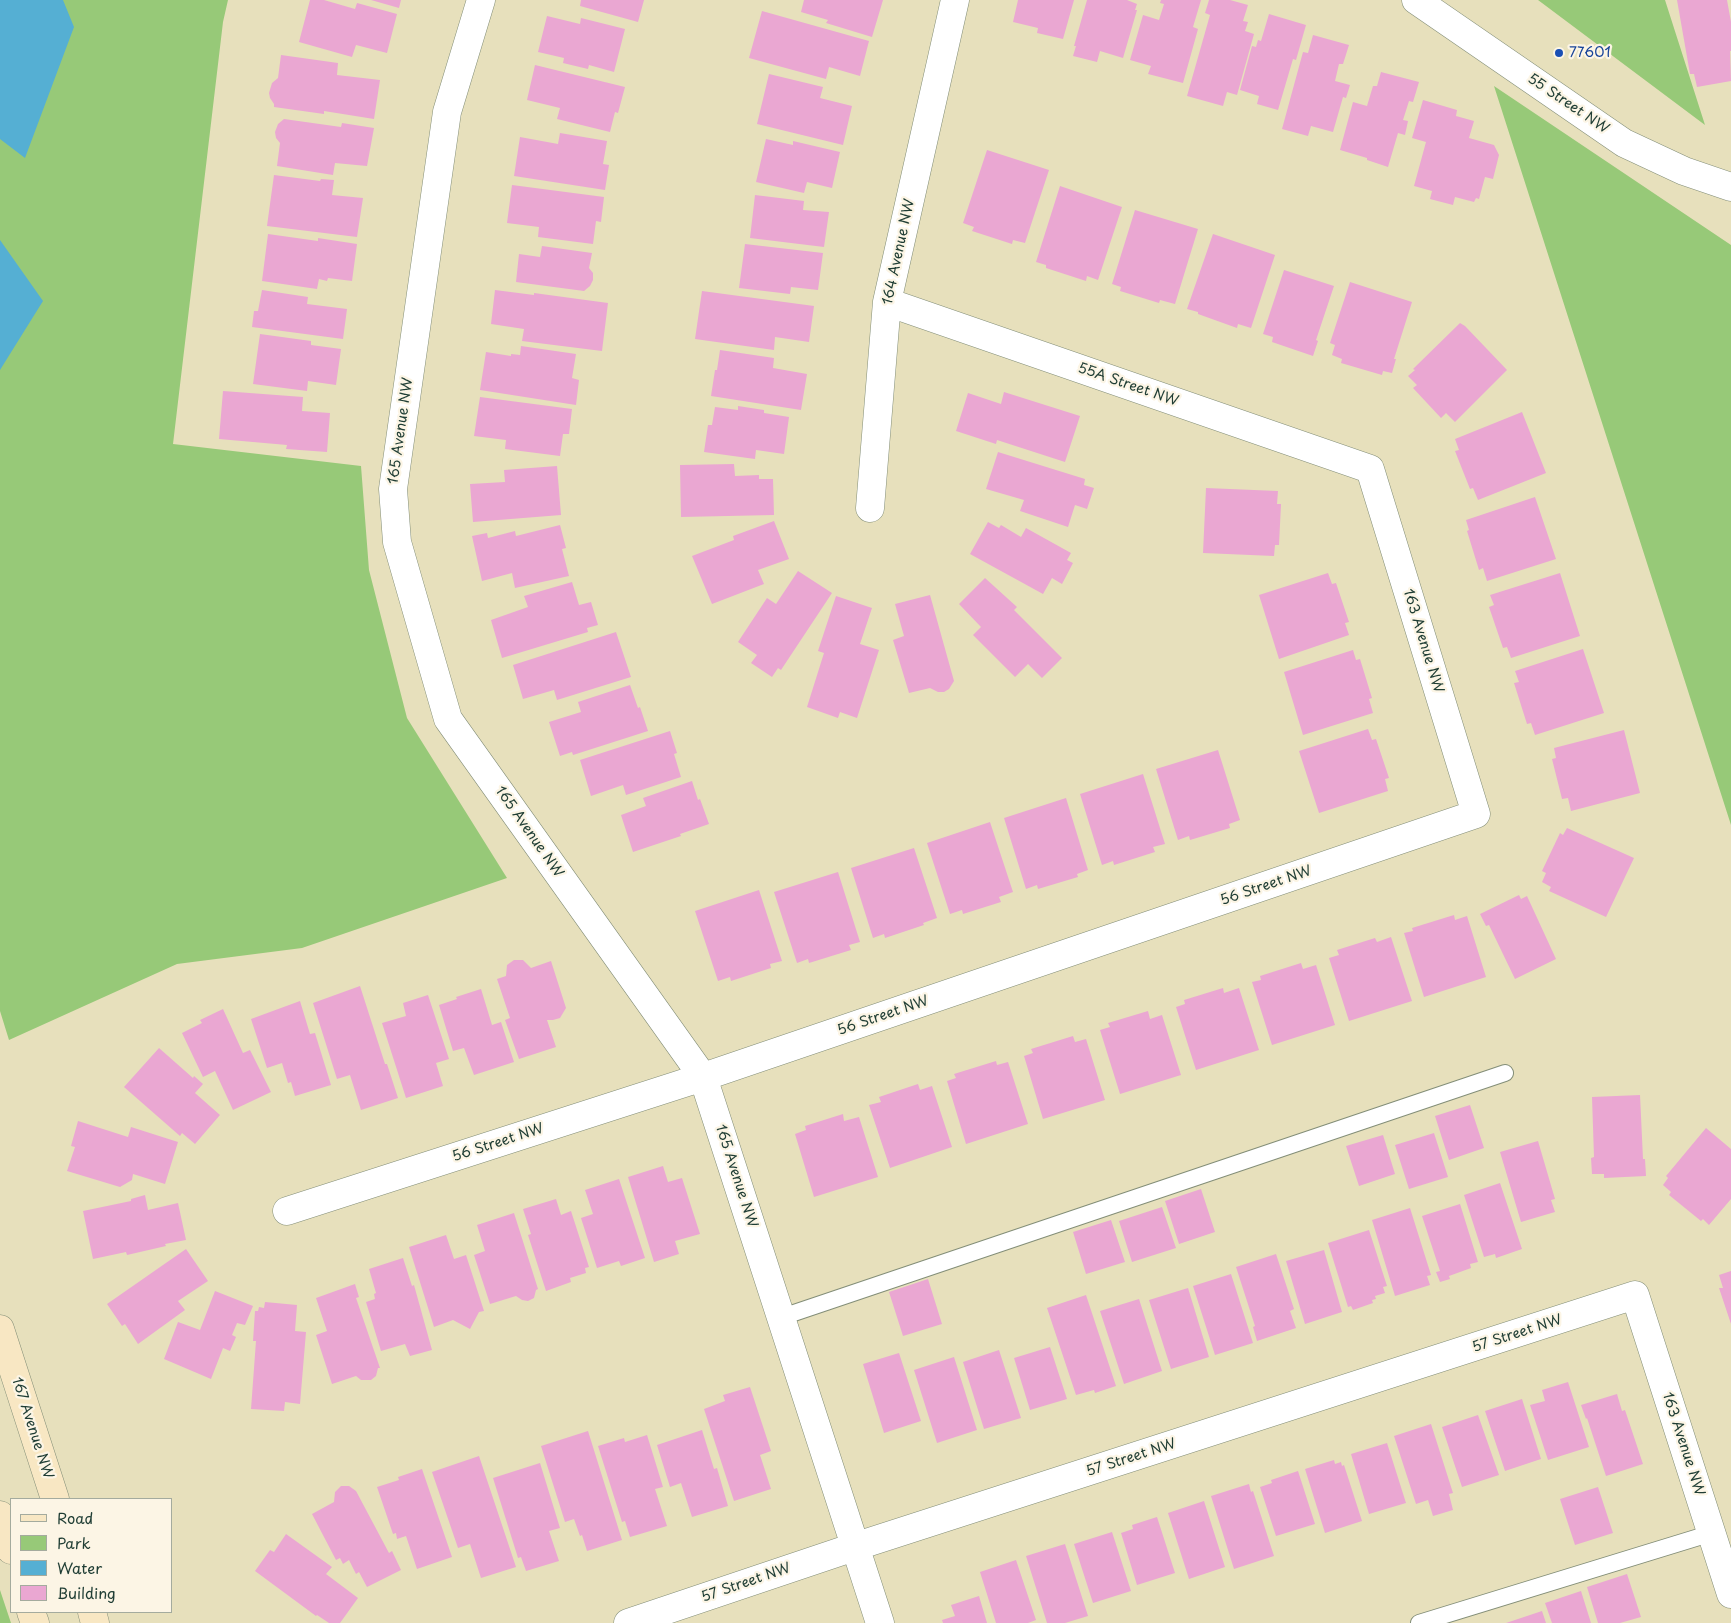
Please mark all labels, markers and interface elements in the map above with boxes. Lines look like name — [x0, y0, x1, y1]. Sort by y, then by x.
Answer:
place label: 77601 — [1569, 45, 1611, 61]
marker: 77601 — [1553, 47, 1565, 59]
street label: 55 Street NW — [1524, 71, 1612, 137]
street label: 164 Avenue NW — [880, 198, 918, 306]
street label: 55A Street NW — [1076, 360, 1180, 410]
street label: 165 Avenue NW — [385, 377, 417, 485]
street label: 163 Avenue NW — [1399, 587, 1447, 695]
street label: 165 Avenue NW — [491, 783, 567, 881]
street label: 56 Street NW — [1218, 863, 1314, 909]
street label: 56 Street NW — [835, 993, 931, 1039]
street label: 56 Street NW — [450, 1120, 546, 1166]
street label: 165 Avenue NW — [711, 1122, 761, 1230]
street label: 57 Street NW — [1470, 1312, 1564, 1356]
street label: 167 Avenue NW — [8, 1375, 56, 1481]
street label: 163 Avenue NW — [1658, 1390, 1708, 1498]
street label: 57 Street NW — [1084, 1436, 1178, 1480]
legend — [10, 1498, 172, 1613]
text: Road — [57, 1506, 93, 1529]
text: Park — [57, 1531, 91, 1554]
text: Water — [57, 1556, 102, 1579]
street label: 57 Street NW — [699, 1560, 793, 1606]
text: Building — [57, 1581, 116, 1604]

